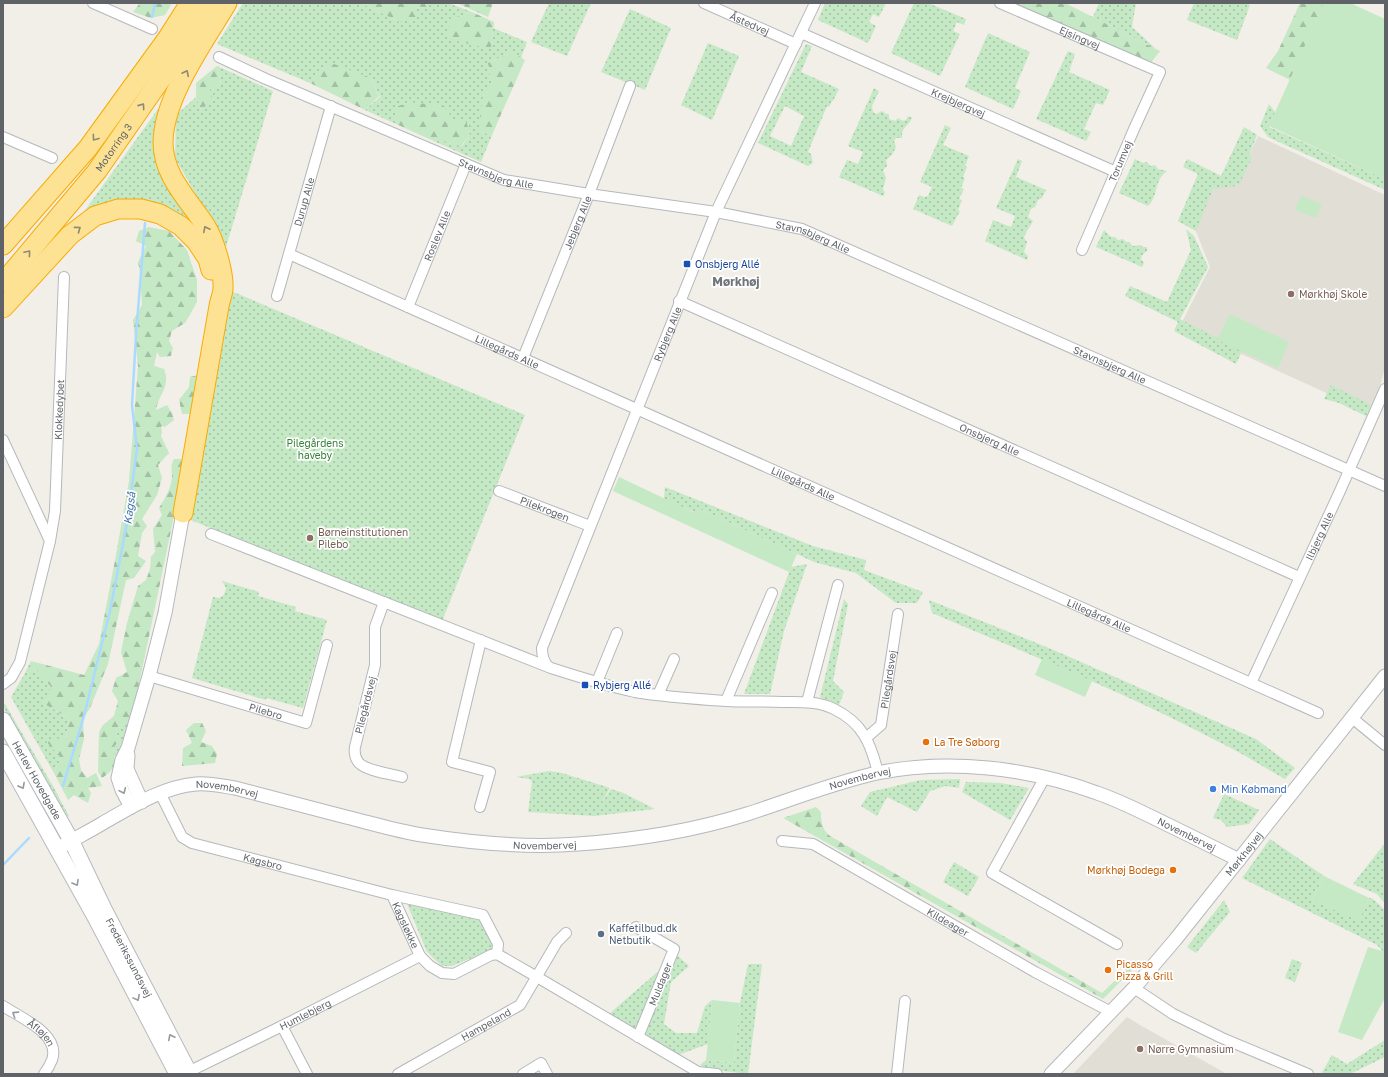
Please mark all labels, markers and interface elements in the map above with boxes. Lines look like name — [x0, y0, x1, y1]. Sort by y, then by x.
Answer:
street label: Åstedvej — [728, 8, 771, 37]
street label: Ejsingvej — [1058, 23, 1102, 51]
one-way arrow — [181, 70, 189, 77]
street label: Krejbjergvej — [930, 85, 987, 120]
one-way arrow — [137, 104, 144, 111]
street label: Motorring 3 — [93, 121, 134, 174]
one-way arrow — [92, 134, 100, 141]
street label: Torumvej — [1106, 139, 1134, 183]
street label: Stavnsbjerg Alle — [457, 155, 535, 191]
street label: Durup Alle — [291, 176, 316, 228]
street label: Jebjerg Alle — [561, 194, 594, 251]
street label: Roslev Alle — [421, 208, 453, 263]
street label: Stavnsbjerg Alle — [775, 218, 852, 255]
one-way arrow — [203, 225, 211, 233]
one-way arrow — [73, 227, 80, 234]
one-way arrow — [23, 251, 30, 258]
place label: Onsbjerg Allé — [695, 258, 760, 270]
marker: Onsbjerg Allé — [682, 259, 692, 269]
district label: Mørkhøj — [712, 274, 760, 289]
place label: Mørkhøj Skole — [1299, 288, 1367, 300]
marker: Mørkhøj Skole — [1286, 289, 1296, 299]
street label: Rybjerg Alle — [651, 305, 684, 363]
street label: Lillegårds Alle — [473, 332, 541, 371]
street label: Stavnsbjerg Alle — [1072, 343, 1148, 386]
street label: Klokkedybet — [52, 379, 66, 440]
street label: Onsbjerg Alle — [958, 421, 1022, 458]
park label: Pilegårdens haveby — [286, 437, 344, 461]
street label: Lillegårds Alle — [769, 464, 837, 503]
water label: Kagså — [120, 490, 139, 525]
street label: Pilekrogen — [518, 494, 571, 523]
street label: Ilbjerg Alle — [1303, 510, 1336, 562]
place label: Børneinstitutionen Pilebo — [318, 526, 408, 550]
marker: Børneinstitutionen Pilebo — [305, 533, 315, 543]
street label: Lillegårds Alle — [1065, 596, 1133, 635]
street label: Pilegårdsvej — [878, 649, 898, 710]
street label: Pilegårdsvej — [352, 675, 378, 735]
place label: Rybjerg Allé — [593, 679, 651, 691]
marker: Rybjerg Allé — [580, 680, 590, 690]
street label: Pilebro — [248, 700, 284, 722]
place label: La Tre Søborg — [934, 736, 1000, 748]
marker: La Tre Søborg — [921, 737, 931, 747]
street label: Herlev Hovedgade — [10, 738, 64, 822]
street label: Novembervej — [828, 764, 892, 792]
street label: Novembervej — [196, 778, 260, 800]
one-way arrow — [17, 782, 25, 789]
place label: Min Købmand — [1221, 783, 1287, 795]
marker: Min Købmand — [1208, 784, 1218, 794]
one-way arrow — [118, 787, 126, 795]
street label: Novembervej — [1156, 815, 1218, 853]
street label: Mørkhøjvej — [1223, 829, 1265, 878]
street label: Novembervej — [513, 838, 577, 851]
street label: Kagsbro — [242, 851, 284, 872]
place label: Mørkhøj Bodega — [1087, 864, 1165, 876]
marker: Mørkhøj Bodega — [1168, 865, 1178, 875]
one-way arrow — [71, 879, 79, 886]
street label: Kagsløkke — [390, 900, 422, 950]
street label: Kildeager — [925, 905, 971, 939]
street label: Frederikssundsvej — [104, 916, 155, 999]
place label: Kaffetilbud.dk Netbutik — [609, 922, 678, 946]
marker: Kaffetilbud.dk Netbutik — [596, 929, 606, 939]
place label: Picasso Pizza & Grill — [1116, 958, 1173, 982]
street label: Muldager — [646, 961, 674, 1007]
marker: Picasso Pizza & Grill — [1103, 965, 1113, 975]
one-way arrow — [132, 993, 140, 1001]
street label: Humlebjerg — [277, 996, 333, 1032]
street label: Hampeland — [459, 1005, 513, 1043]
one-way arrow — [12, 1011, 19, 1018]
street label: Åfløjen — [25, 1016, 58, 1048]
one-way arrow — [168, 1034, 176, 1041]
place label: Nørre Gymnasium — [1148, 1043, 1234, 1055]
marker: Nørre Gymnasium — [1135, 1044, 1145, 1054]

